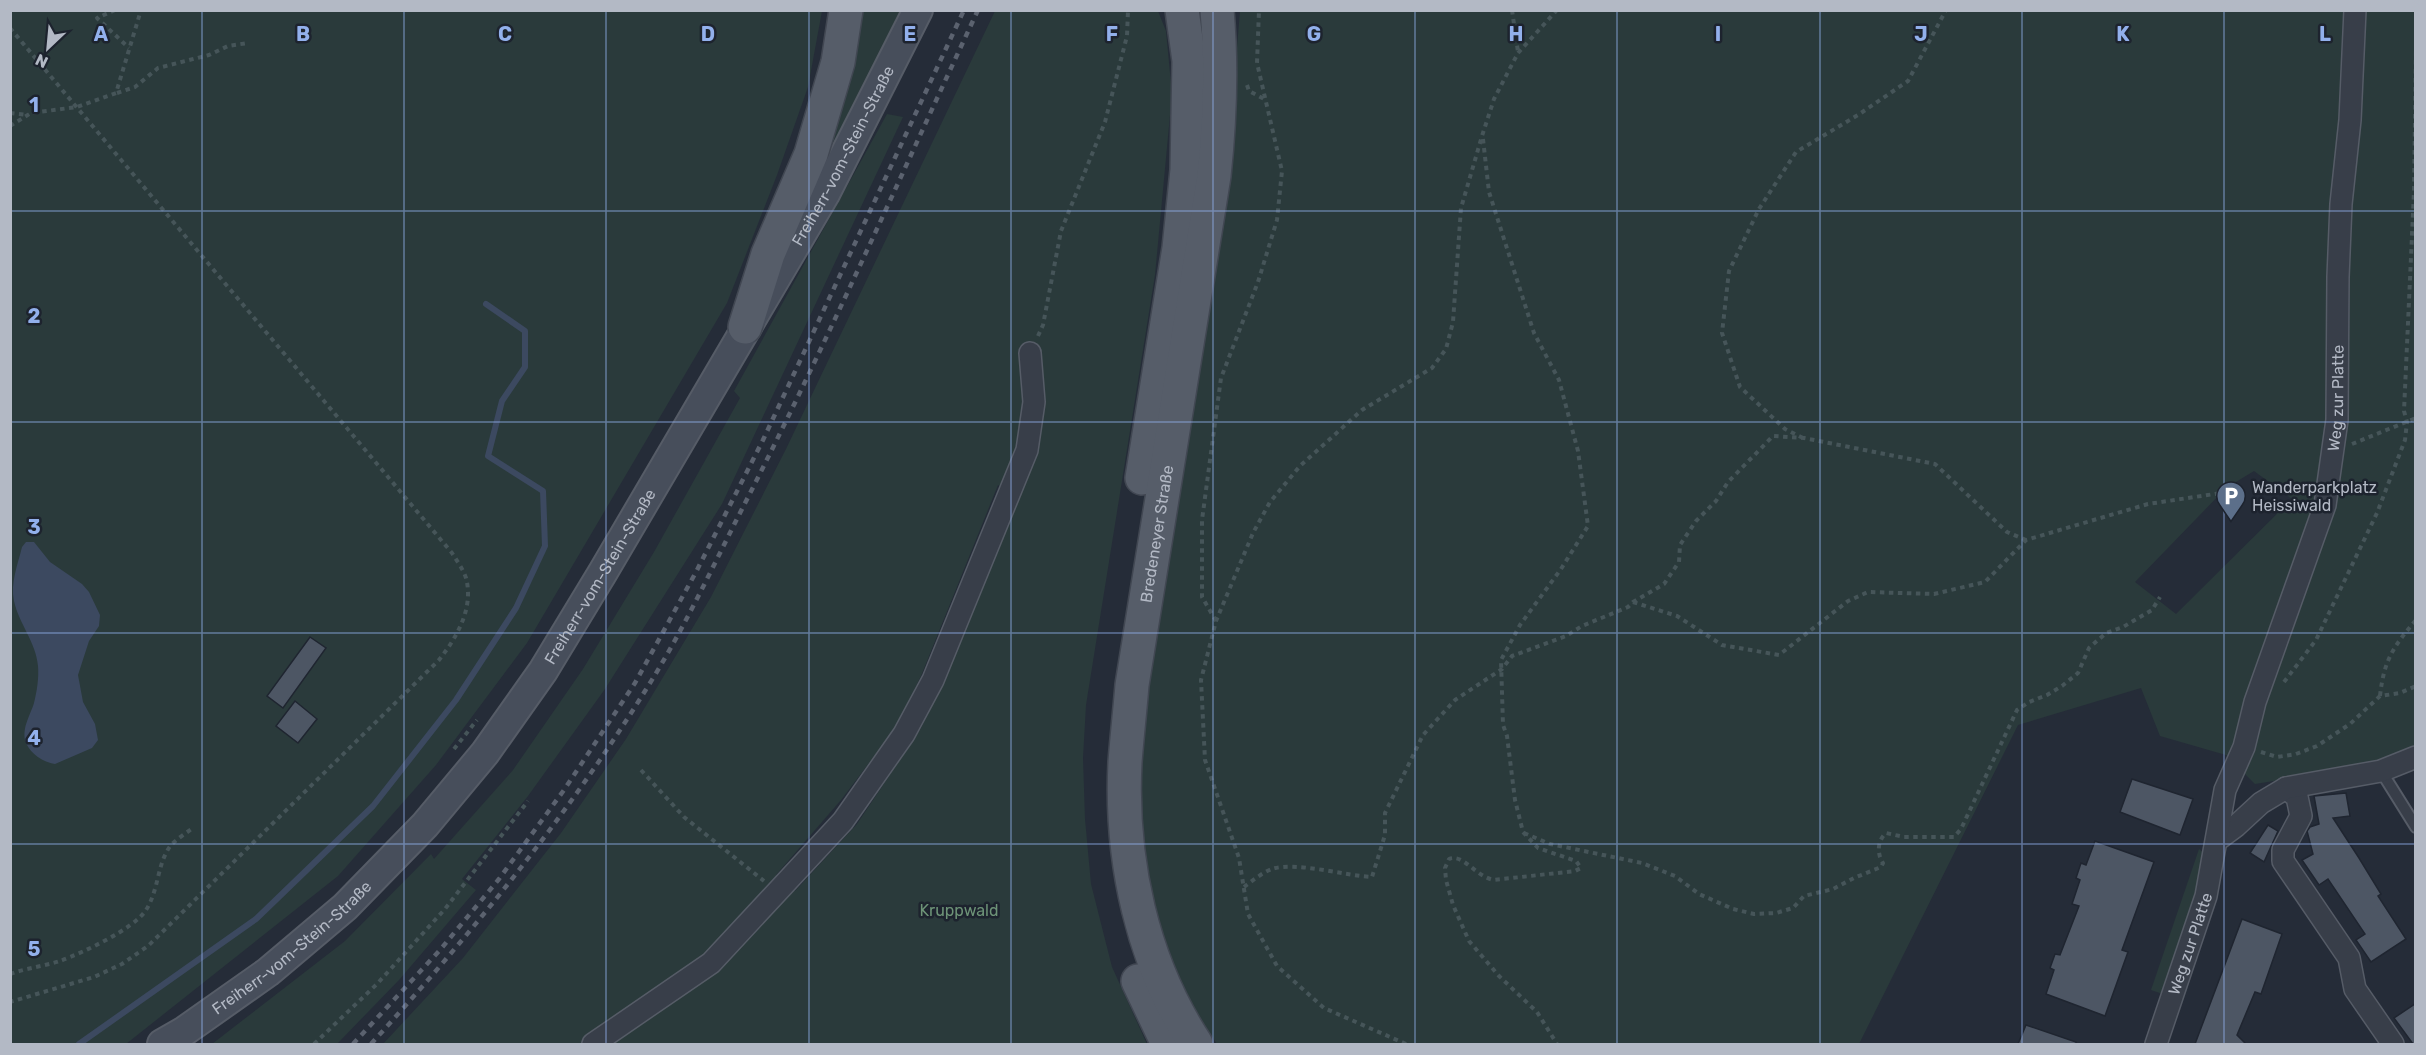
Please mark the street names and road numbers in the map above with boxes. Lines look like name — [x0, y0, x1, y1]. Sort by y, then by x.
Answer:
street label: Freiherr-vom-Stein-Straße — [787, 62, 898, 249]
street label: Weg zur Platte — [2323, 345, 2347, 453]
street label: Bredeneyer Straße — [1136, 464, 1177, 604]
street label: Freiherr-vom-Stein-Straße — [540, 485, 659, 667]
street label: Freiherr-vom-Stein-Straße — [208, 876, 375, 1018]
street label: Weg zur Platte — [2164, 890, 2216, 997]

